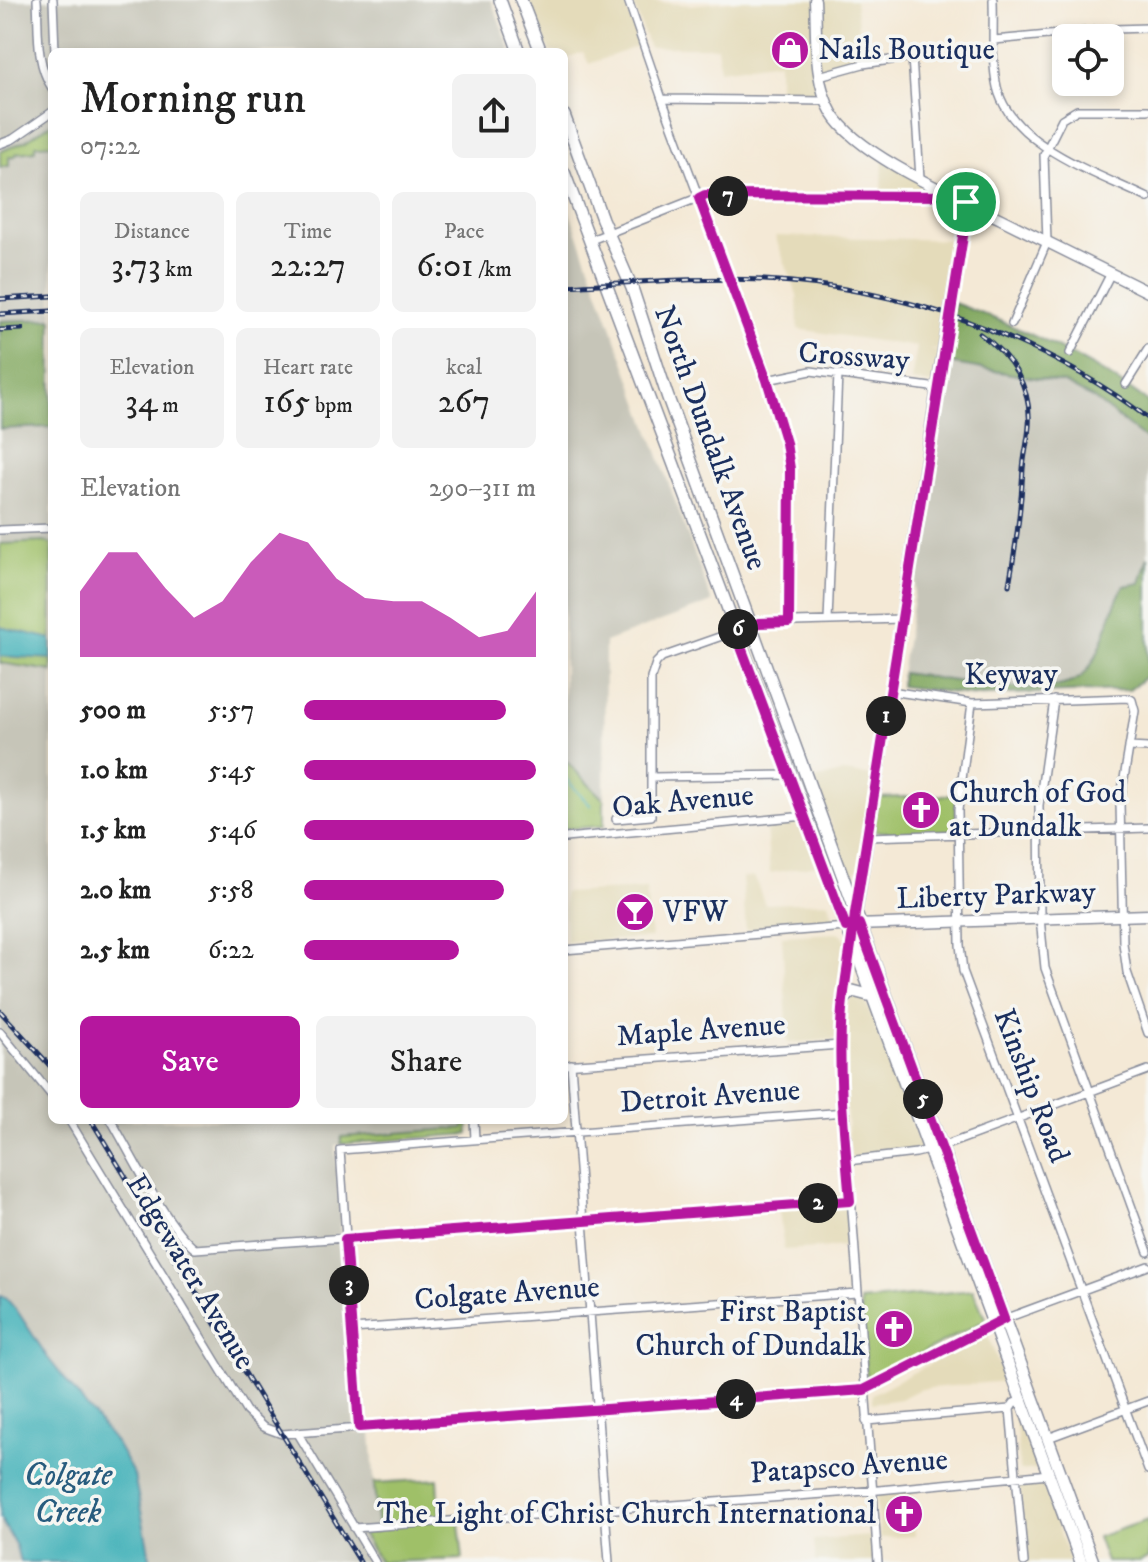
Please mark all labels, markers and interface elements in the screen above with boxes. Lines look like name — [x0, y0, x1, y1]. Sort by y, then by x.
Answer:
map controls — [1052, 24, 1124, 96]
button: locate — [1052, 24, 1124, 96]
shop icon: Nails Boutique — [769, 29, 811, 71]
place label: Nails Boutique — [818, 32, 995, 69]
text: Morning run — [80, 72, 306, 127]
button: share — [452, 74, 536, 158]
text: 07:22 — [80, 130, 140, 163]
pin — [932, 168, 1000, 236]
pin: 7 — [708, 176, 748, 216]
icon: arrive — [944, 180, 988, 224]
text: 7 — [722, 182, 734, 209]
text: Distance — [114, 218, 190, 245]
text: Time — [284, 218, 332, 245]
text: Pace — [444, 218, 484, 245]
text: 3.73 — [111, 245, 161, 287]
text: 22:27 — [270, 245, 346, 287]
text: 6:01 — [416, 245, 474, 287]
text: km — [161, 256, 193, 283]
text: /km — [474, 256, 512, 283]
street label: North Dundalk Avenue — [645, 301, 775, 575]
street label: Crossway — [797, 335, 912, 379]
text: Elevation — [109, 354, 195, 381]
text: Heart rate — [263, 354, 353, 381]
text: kcal — [446, 354, 482, 381]
text: 34 — [125, 381, 158, 423]
text: 165 — [263, 381, 310, 423]
text: 267 — [438, 381, 490, 423]
text: m — [158, 392, 179, 419]
text: bpm — [310, 392, 353, 419]
text: Elevation — [80, 472, 181, 505]
text: 290–311 m — [429, 472, 536, 505]
pin: 6 — [718, 609, 758, 649]
text: 6 — [732, 615, 744, 642]
street label: Keyway — [964, 657, 1058, 694]
text: 500 m — [80, 694, 146, 727]
text: 5:57 — [208, 694, 254, 727]
pin: 1 — [866, 696, 906, 736]
text: 1 — [882, 702, 890, 729]
text: 1.0 km — [80, 754, 148, 787]
text: 5:45 — [208, 754, 255, 787]
place label: Church of God at Dundalk — [949, 775, 1126, 846]
street label: Oak Avenue — [611, 777, 755, 827]
church icon: Church of God at Dundalk — [900, 789, 942, 831]
text: 1.5 km — [80, 814, 146, 847]
text: 5:46 — [208, 814, 256, 847]
text: 2.0 km — [80, 874, 151, 907]
text: 5:58 — [208, 874, 254, 907]
street label: Liberty Parkway — [896, 874, 1097, 918]
bar icon: VFW — [614, 891, 656, 933]
place label: VFW — [662, 894, 728, 931]
text: 2.5 km — [80, 934, 150, 967]
text: 6:22 — [208, 934, 254, 967]
street label: Kinship Road — [985, 1004, 1077, 1168]
street label: Maple Avenue — [615, 1007, 787, 1055]
button: Save — [80, 1016, 300, 1108]
button: Share — [316, 1016, 536, 1108]
street label: Detroit Avenue — [619, 1072, 801, 1122]
pin: 5 — [903, 1079, 943, 1119]
text: 5 — [918, 1085, 928, 1112]
street label: Edgewater Avenue — [117, 1168, 263, 1376]
pin: 2 — [798, 1183, 838, 1223]
text: 2 — [813, 1189, 823, 1216]
pin: 3 — [329, 1265, 369, 1305]
street label: Colgate Avenue — [413, 1269, 601, 1319]
text: 3 — [345, 1271, 353, 1298]
place label: First Baptist Church of Dundalk — [635, 1294, 866, 1365]
church icon: First Baptist Church of Dundalk — [873, 1308, 915, 1350]
pin: 4 — [716, 1379, 756, 1419]
text: 4 — [730, 1385, 742, 1412]
street label: Patapsco Avenue — [749, 1442, 949, 1492]
water label: Colgate Creek — [24, 1456, 113, 1533]
church icon: The Light of Christ Church International — [883, 1493, 925, 1535]
place label: The Light of Christ Church International — [377, 1496, 876, 1533]

